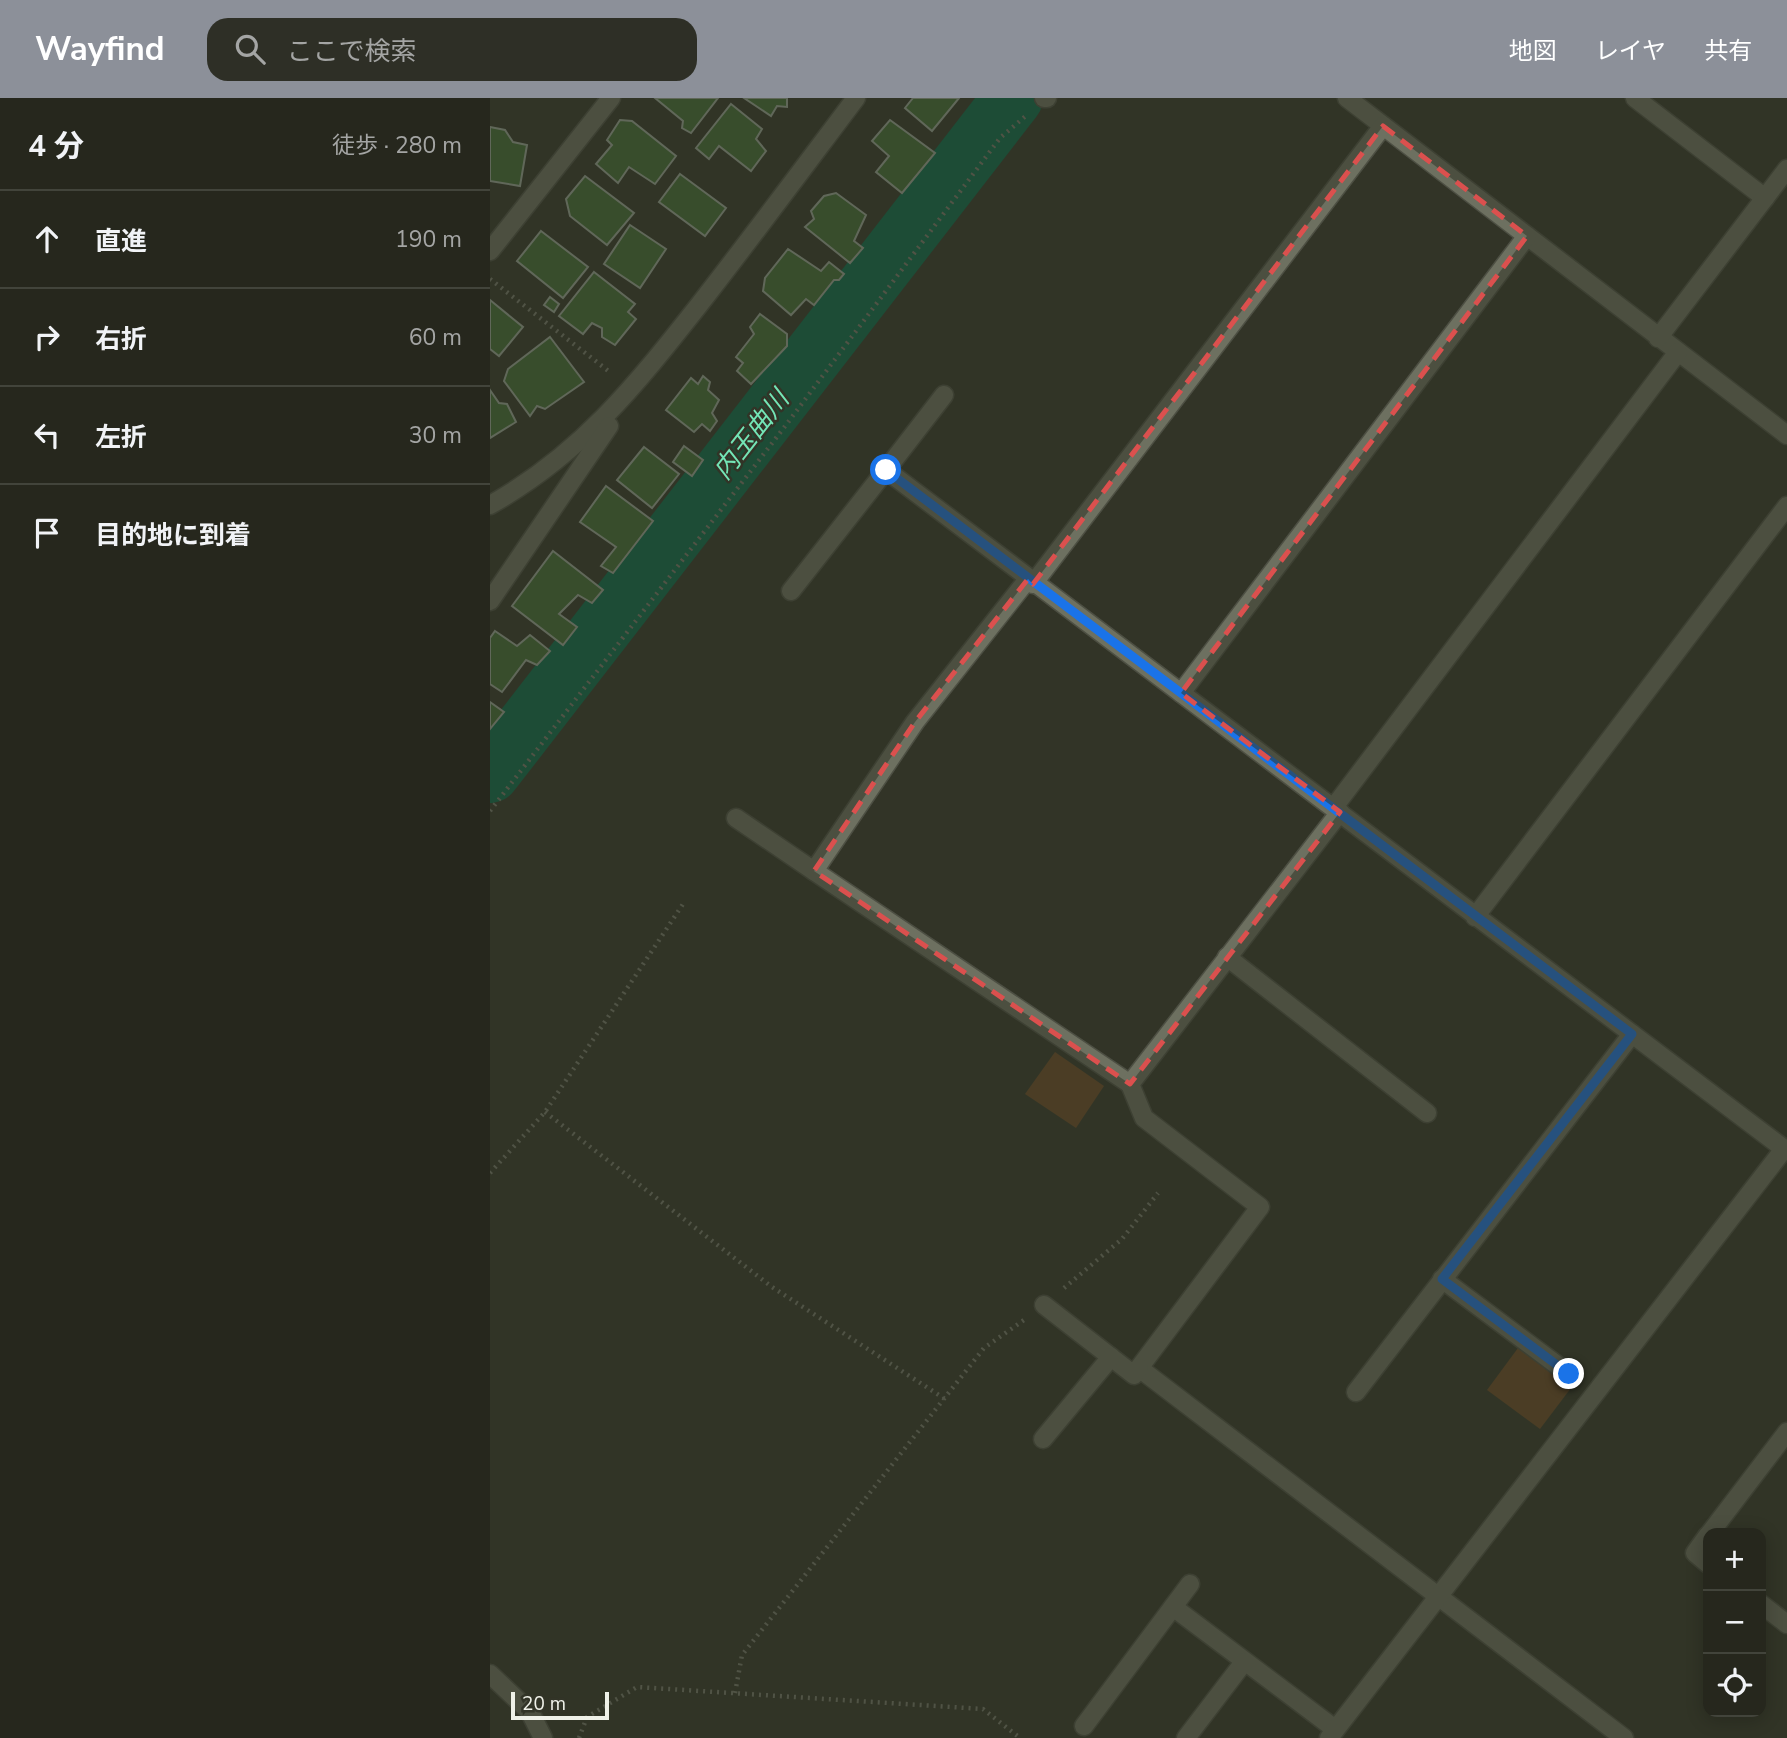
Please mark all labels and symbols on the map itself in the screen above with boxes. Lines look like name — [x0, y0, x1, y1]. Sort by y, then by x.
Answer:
water label: 内玉曲川 — [705, 381, 799, 487]
route start — [870, 454, 901, 485]
route end — [1553, 1358, 1584, 1389]
scale bar — [511, 1689, 609, 1721]

